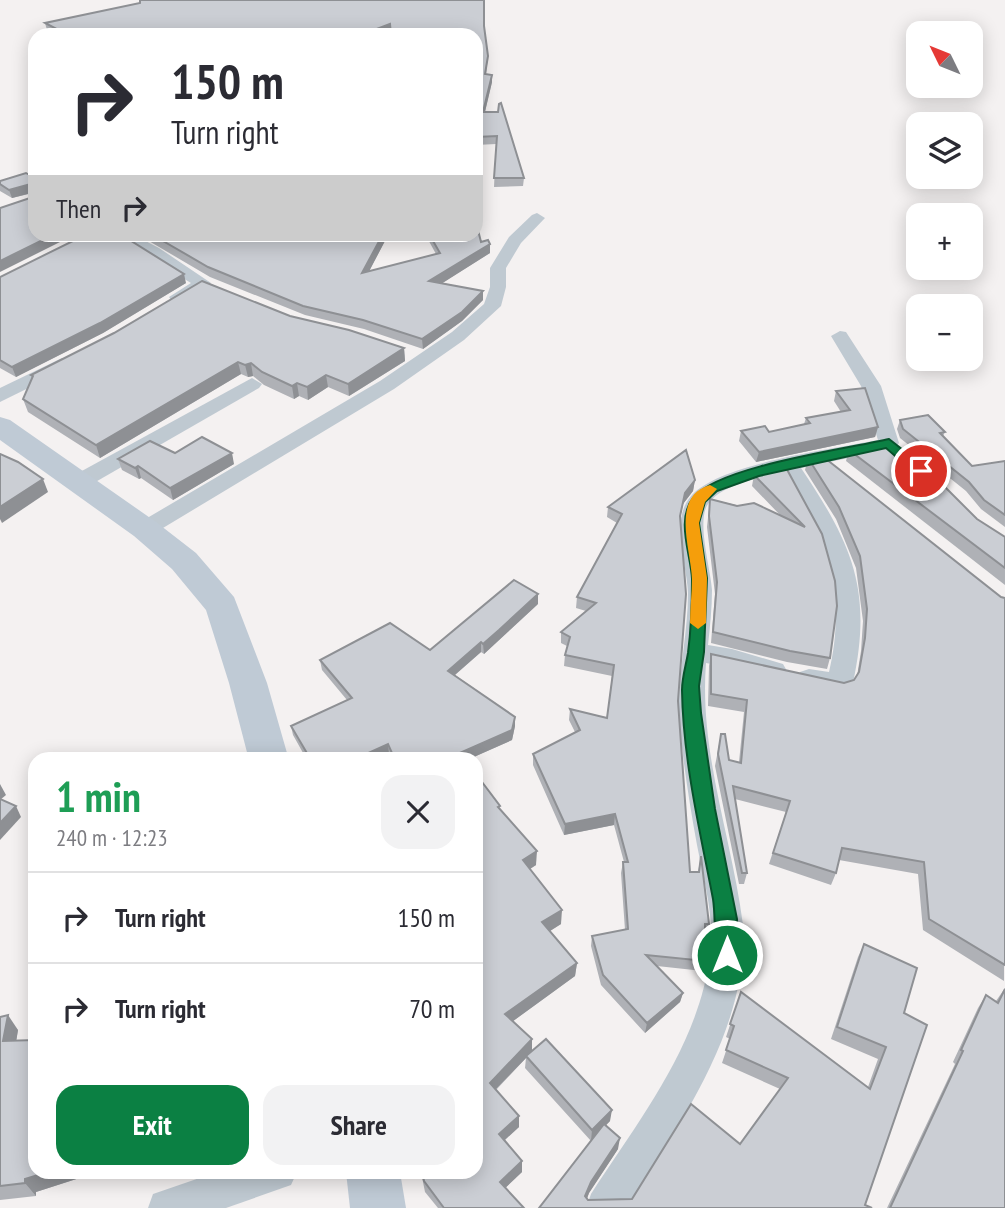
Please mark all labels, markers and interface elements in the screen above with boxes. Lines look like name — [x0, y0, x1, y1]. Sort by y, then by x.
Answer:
north arrow — [906, 21, 984, 98]
map controls — [906, 21, 983, 371]
text: 150 m — [171, 49, 284, 113]
icon: right — [56, 56, 147, 147]
text: Turn right — [171, 111, 279, 153]
button: layers — [906, 112, 983, 189]
icon: right — [115, 189, 153, 227]
text: Then — [56, 192, 101, 225]
button: + — [906, 203, 983, 280]
button: − — [906, 294, 983, 371]
pin — [891, 441, 951, 501]
icon: arrive — [902, 452, 940, 490]
text: 1 min — [56, 769, 141, 824]
button: close — [381, 775, 455, 849]
text: 240 m · 12:23 — [56, 823, 168, 852]
icon: right — [56, 899, 94, 937]
text: Turn right — [115, 901, 206, 934]
text: 150 m — [397, 901, 455, 934]
position arrow — [690, 918, 764, 992]
icon: right — [56, 990, 94, 1028]
text: Turn right — [115, 992, 206, 1025]
text: 70 m — [409, 992, 455, 1025]
button: Exit — [56, 1085, 249, 1165]
button: Share — [263, 1085, 455, 1165]

